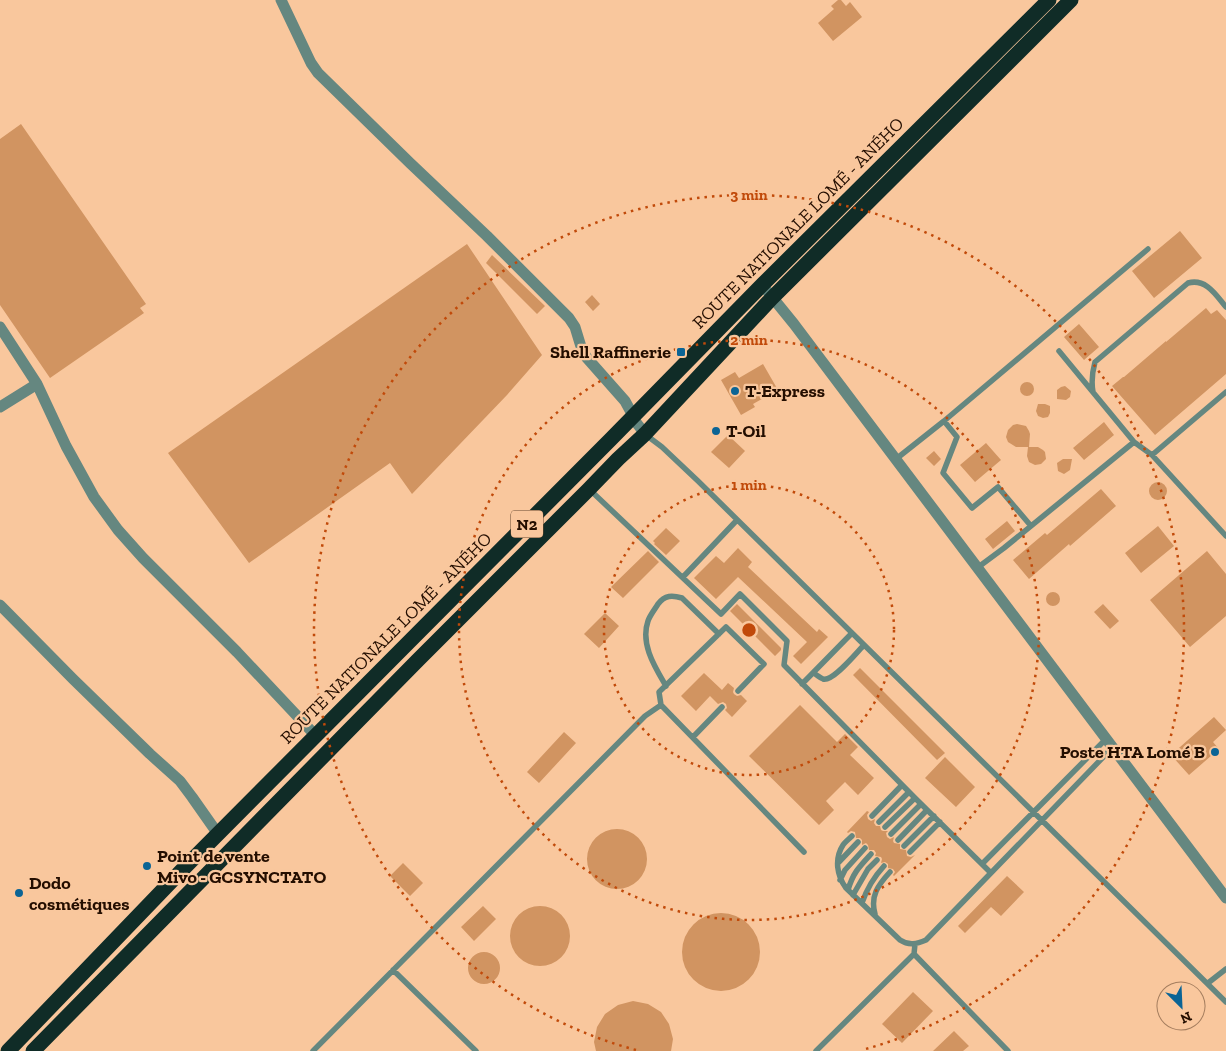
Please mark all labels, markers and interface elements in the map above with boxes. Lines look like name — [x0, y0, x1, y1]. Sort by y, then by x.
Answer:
street label: ROUTE NATIONALE LOMÉ - ANÉHO — [688, 113, 908, 333]
text: 3 min — [730, 186, 768, 204]
text: 2 min — [730, 331, 768, 349]
place label: Shell Raffinerie — [550, 341, 671, 363]
marker: Shell Raffinerie — [675, 346, 687, 358]
place label: T-Express — [745, 380, 825, 402]
marker: T-Express — [729, 385, 741, 397]
place label: T-Oil — [726, 420, 766, 442]
marker: T-Oil — [710, 425, 722, 437]
text: 1 min — [731, 476, 767, 494]
road number: N2 — [511, 510, 543, 538]
street label: ROUTE NATIONALE LOMÉ - ANÉHO — [276, 528, 496, 748]
centre of rings — [740, 621, 758, 639]
place label: Poste HTA Lomé B — [1060, 741, 1205, 763]
marker: Poste HTA Lomé B — [1209, 746, 1221, 758]
place label: Point de vente Mivo - GCSYNCTATO — [157, 845, 327, 888]
marker: Point de vente Mivo - GCSYNCTATO — [141, 860, 153, 872]
place label: Dodo cosmétiques — [29, 872, 130, 915]
marker: Dodo cosmétiques — [13, 887, 25, 899]
north arrow — [1156, 981, 1206, 1031]
text: N — [1177, 1007, 1194, 1027]

